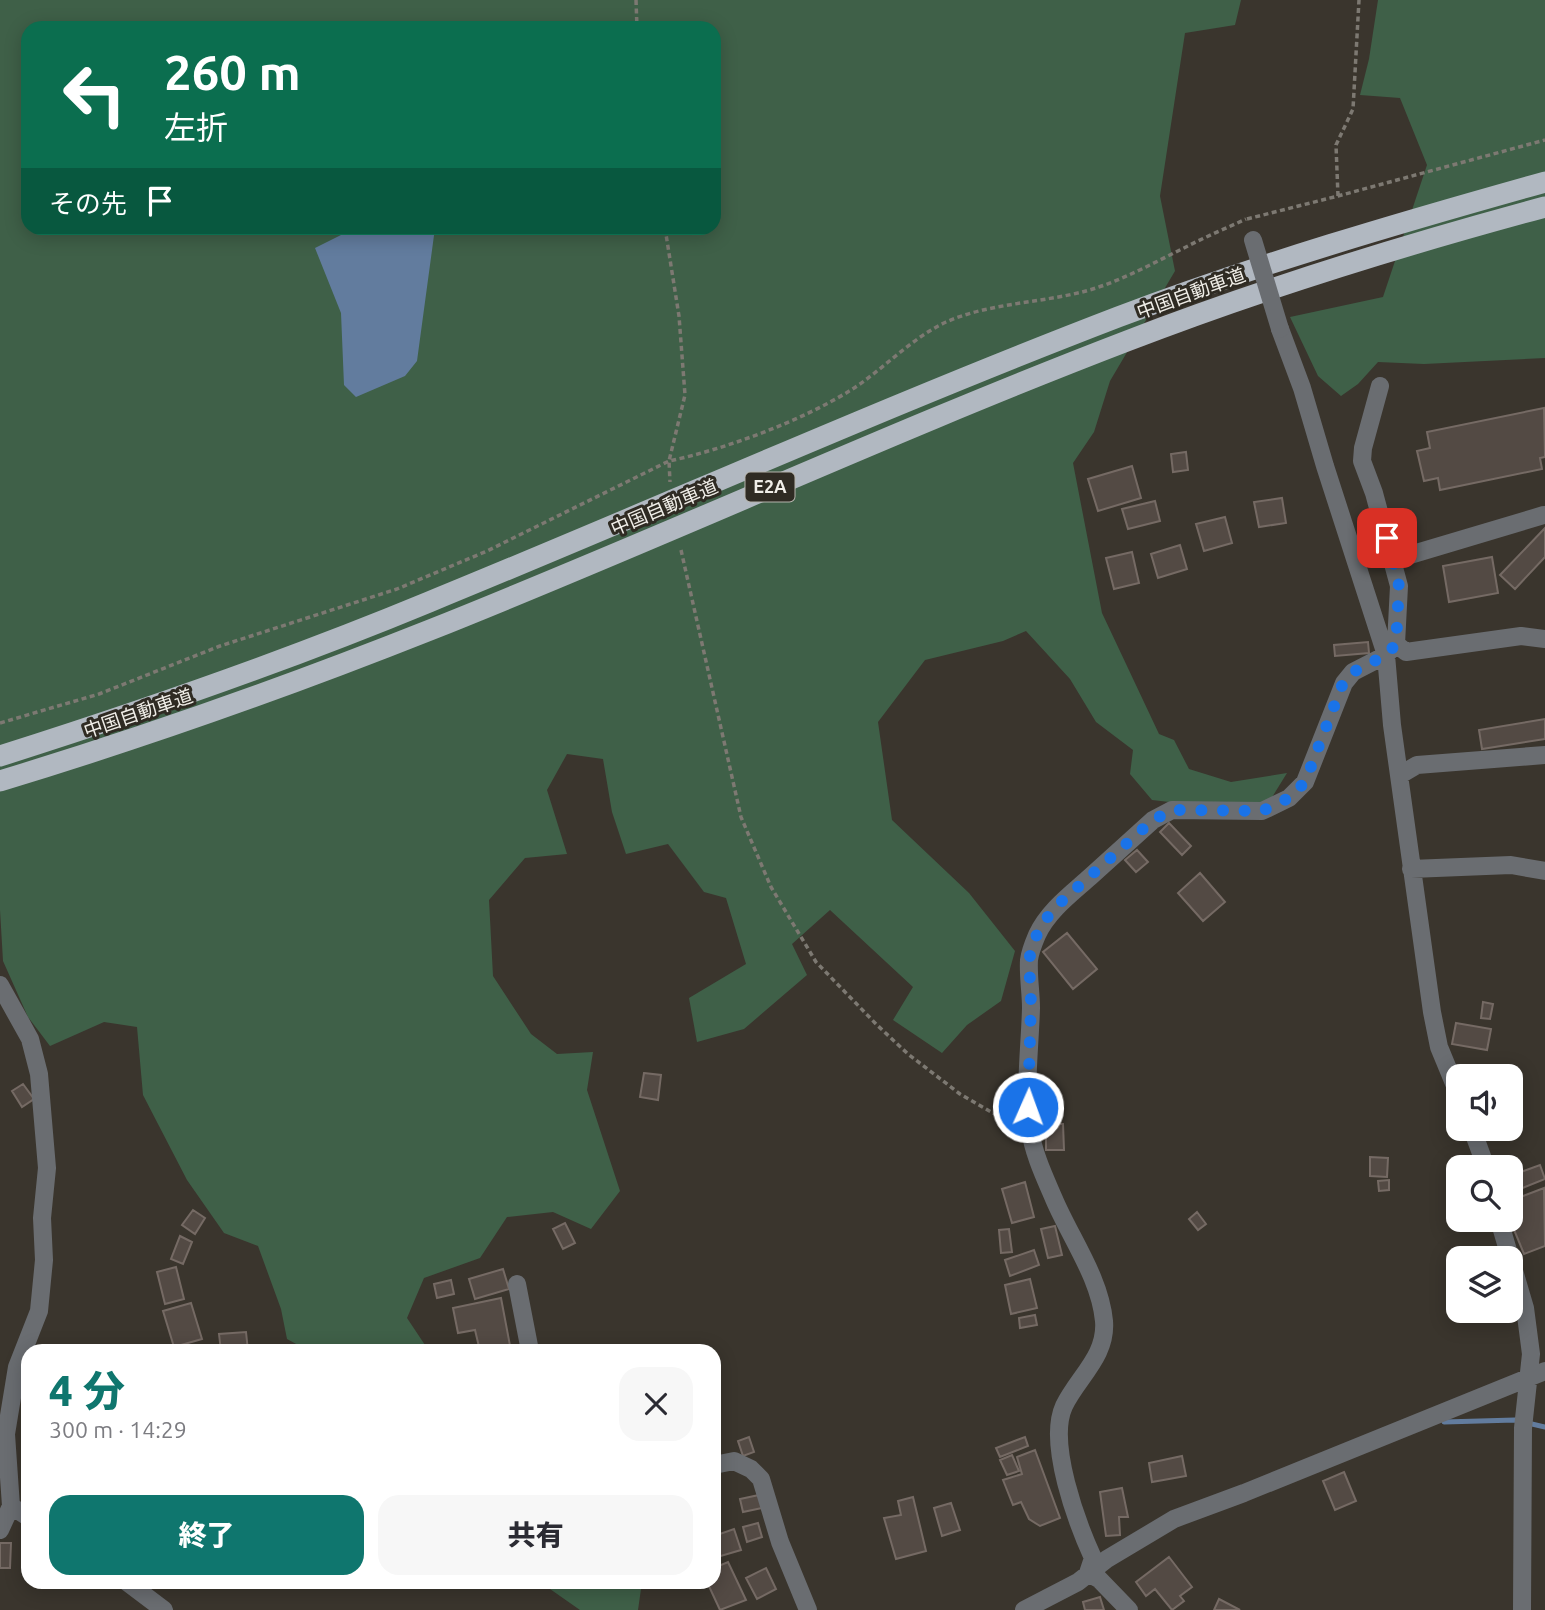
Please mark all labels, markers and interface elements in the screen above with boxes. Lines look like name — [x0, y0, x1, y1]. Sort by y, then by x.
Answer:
text: 260 m — [164, 44, 301, 99]
icon: left — [49, 49, 140, 140]
text: 左折 — [164, 109, 228, 145]
icon: arrive — [141, 182, 179, 220]
text: その先 — [49, 189, 127, 218]
street label: 中国自動車道 — [1134, 263, 1248, 323]
road number: E2A — [746, 472, 794, 502]
street label: 中国自動車道 — [607, 475, 721, 539]
pin — [1357, 508, 1417, 568]
icon: arrive — [1368, 519, 1406, 557]
street label: 中国自動車道 — [81, 684, 195, 742]
map controls — [1446, 1064, 1523, 1323]
button: sound — [1446, 1064, 1523, 1141]
position arrow — [991, 1070, 1065, 1144]
button: search — [1446, 1155, 1523, 1232]
button: layers — [1446, 1246, 1523, 1323]
text: 4 分 — [49, 1367, 125, 1414]
button: close — [619, 1367, 693, 1441]
text: 300 m · 14:29 — [49, 1417, 187, 1442]
button: 終了 — [49, 1495, 364, 1575]
button: 共有 — [378, 1495, 693, 1575]

